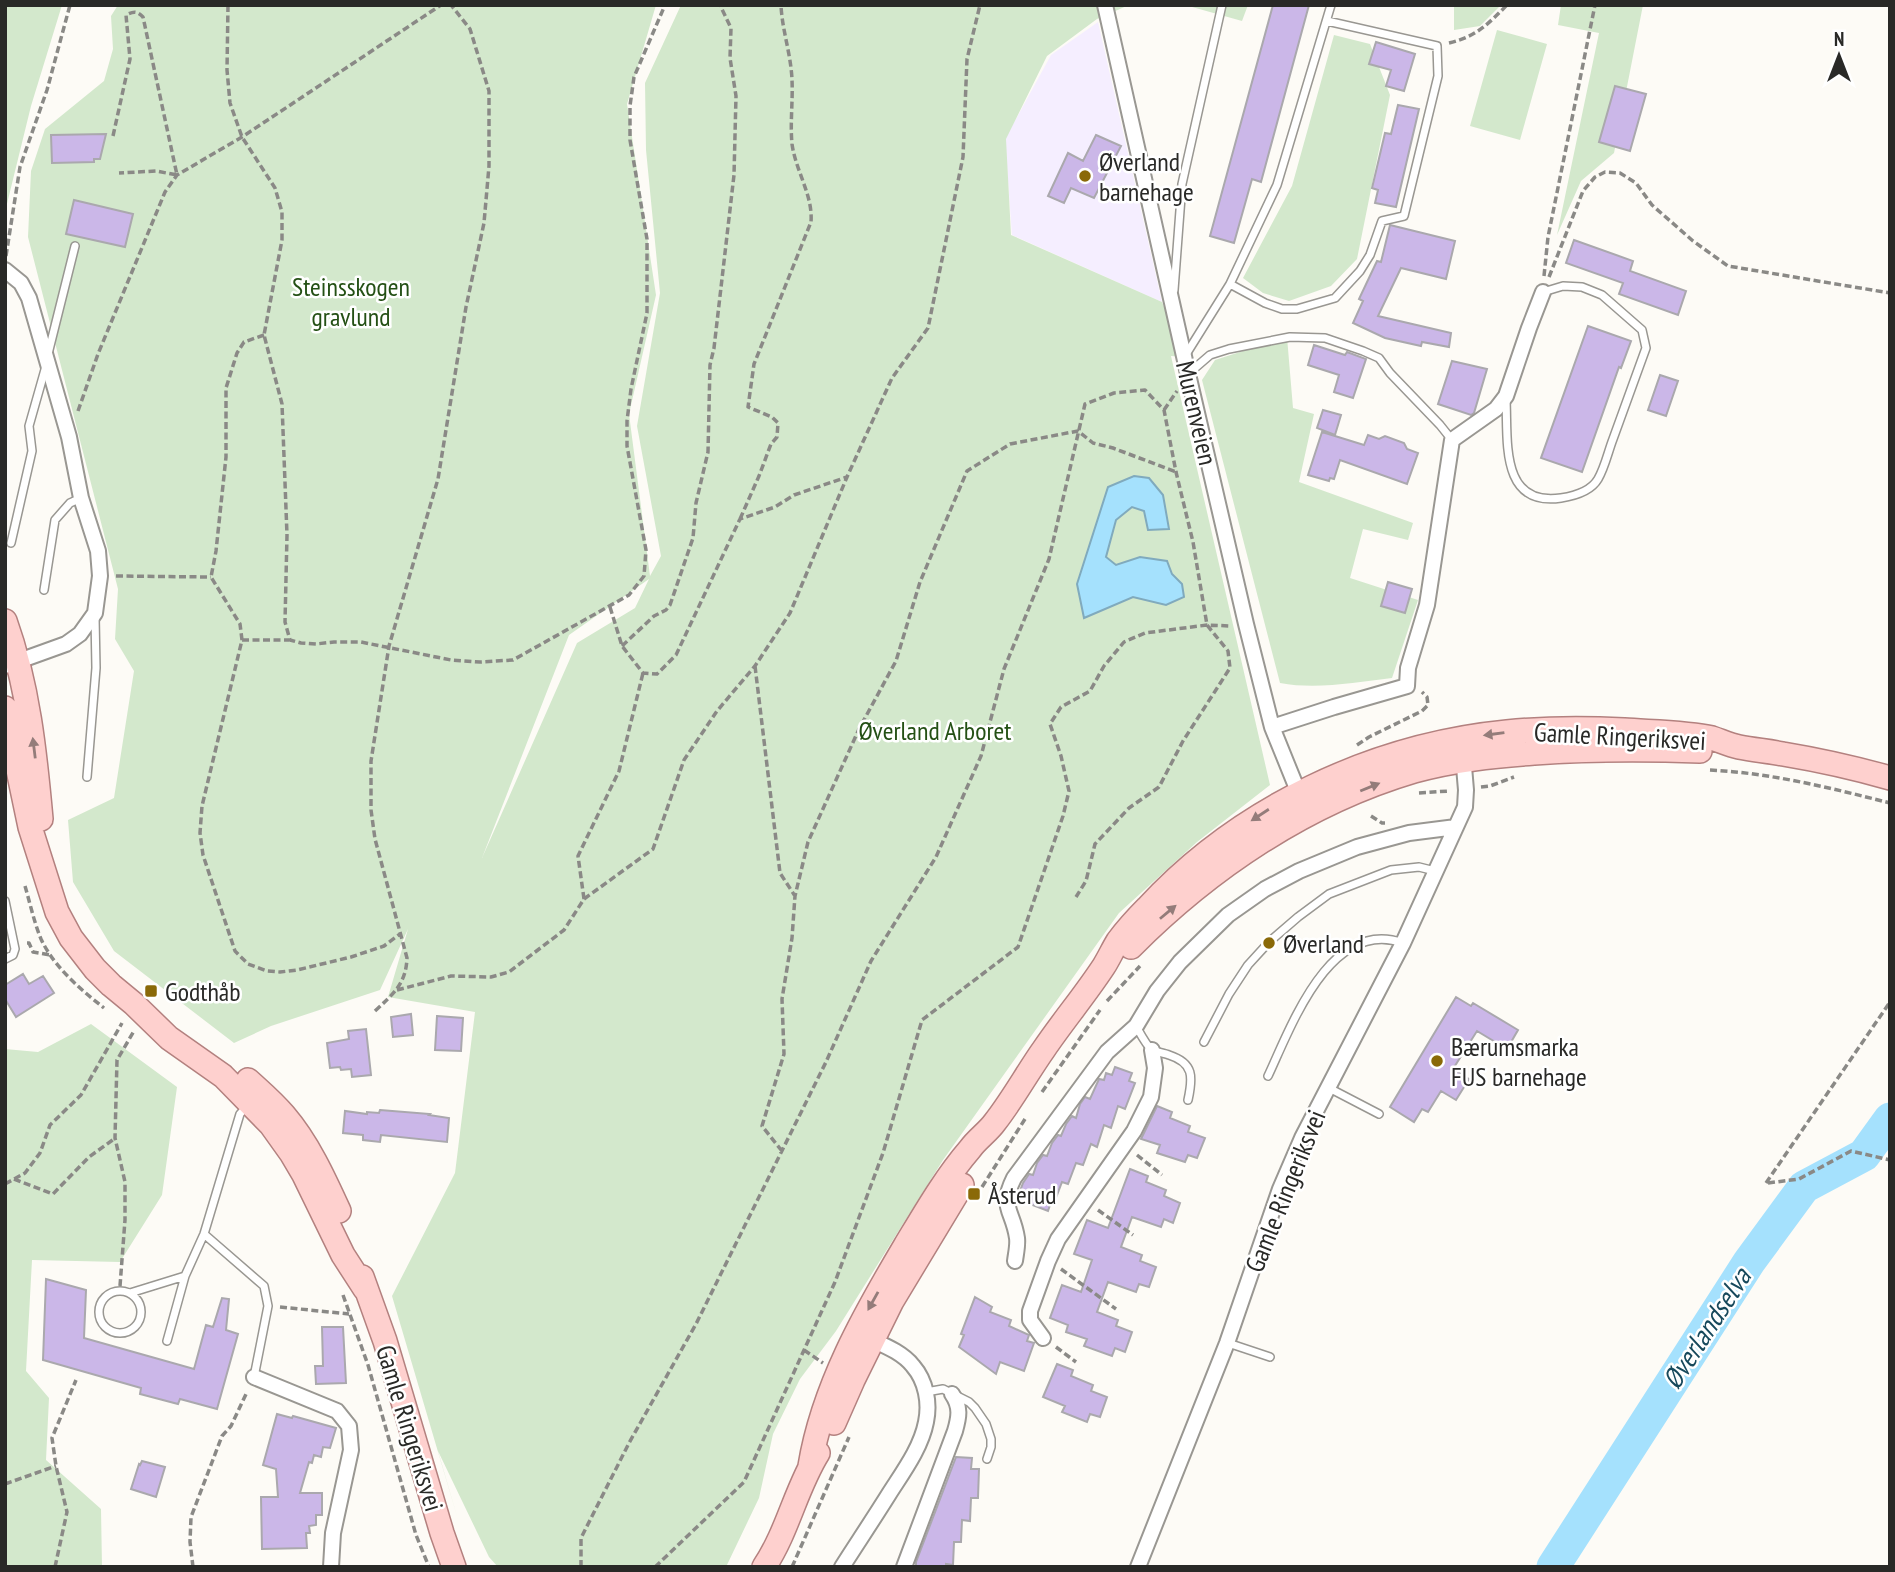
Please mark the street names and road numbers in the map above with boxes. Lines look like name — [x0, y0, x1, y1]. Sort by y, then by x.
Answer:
street label: Murenveien — [1169, 358, 1225, 468]
street label: Gamle Ringeriksvei — [1533, 715, 1707, 757]
street label: Gamle Ringeriksvei — [1237, 1105, 1333, 1277]
street label: Gamle Ringeriksvei — [369, 1341, 451, 1515]

